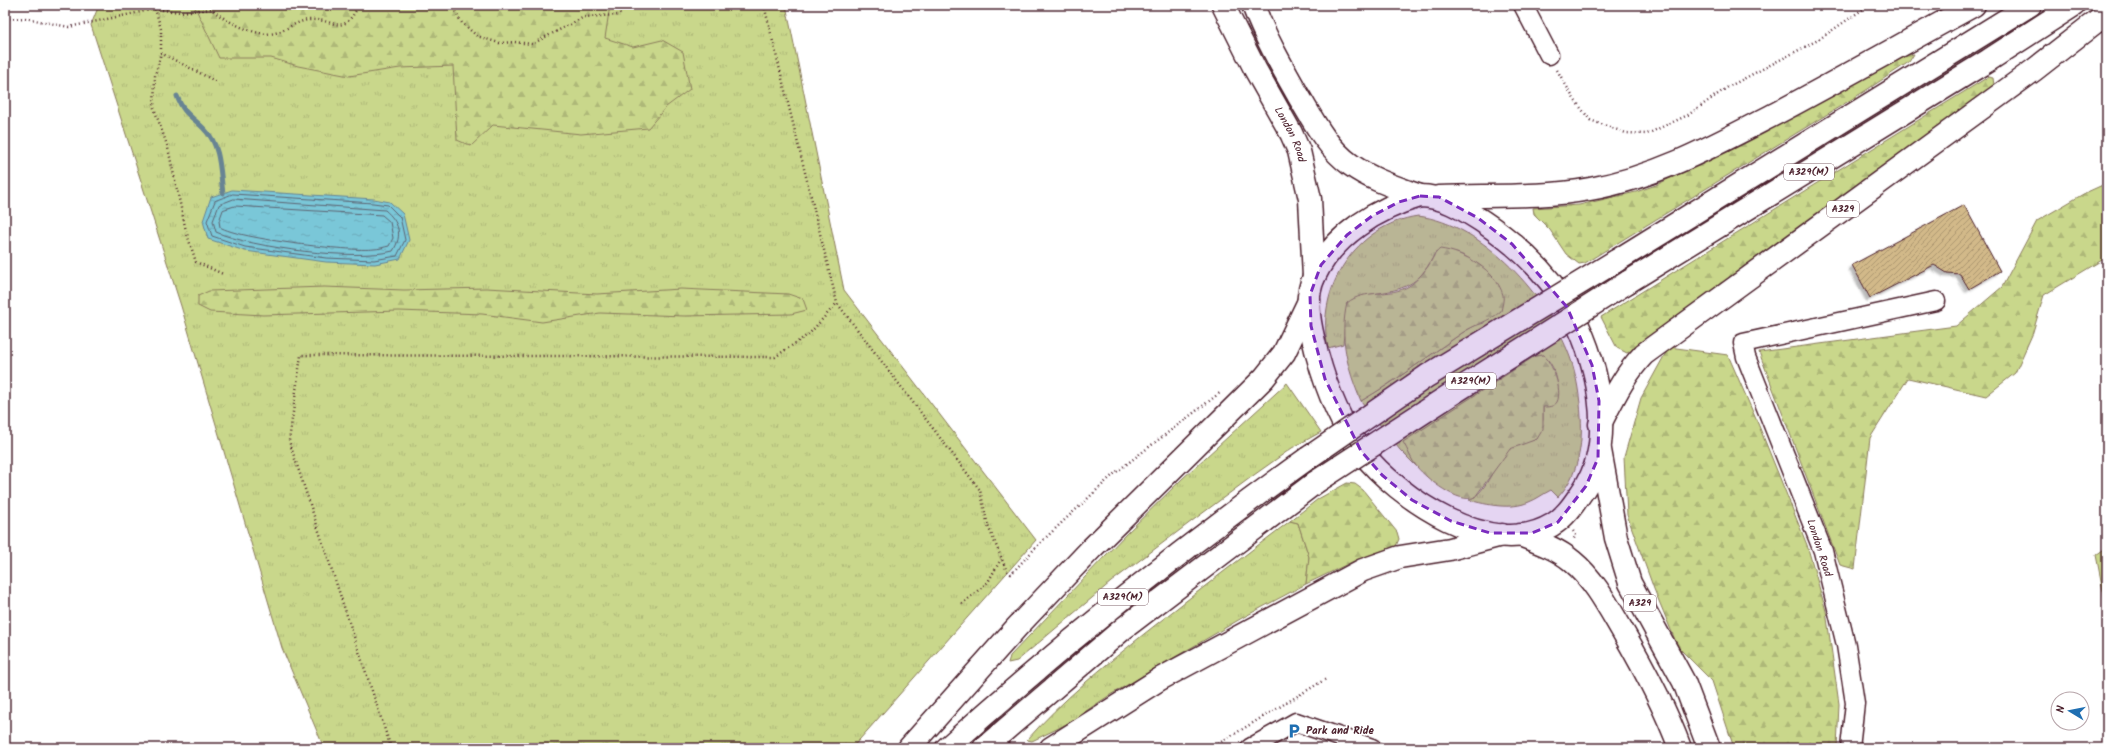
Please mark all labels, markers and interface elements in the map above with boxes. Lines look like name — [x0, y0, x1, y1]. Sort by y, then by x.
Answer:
street label: London Road — [1269, 103, 1310, 164]
road number: A329(M) — [1784, 164, 1834, 180]
road number: A329 — [1827, 201, 1859, 217]
road number: A329(M) — [1446, 373, 1496, 389]
street label: London Road — [1801, 517, 1837, 580]
road number: A329(M) — [1098, 589, 1148, 605]
road number: A329 — [1624, 595, 1656, 611]
north arrow — [2050, 691, 2090, 731]
text: N — [2052, 704, 2071, 714]
parking icon: Park and Ride — [1285, 722, 1303, 740]
place label: Park and Ride — [1306, 722, 1375, 740]

